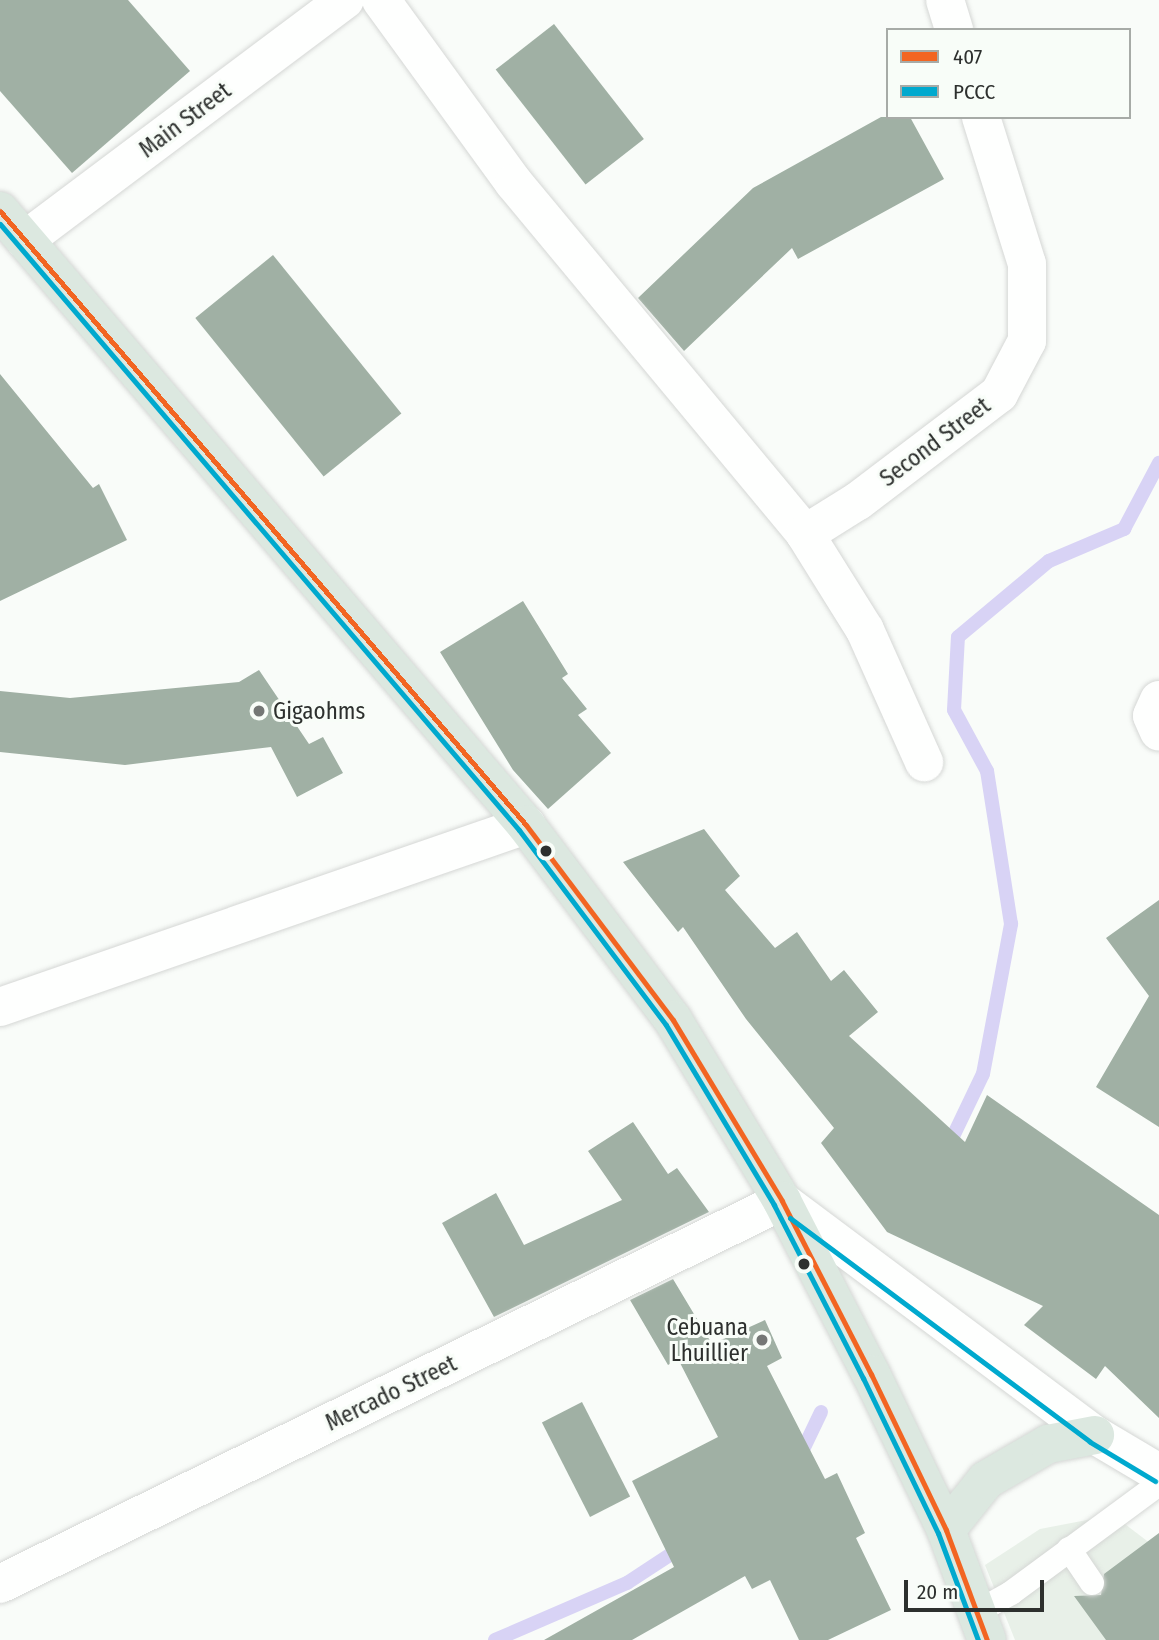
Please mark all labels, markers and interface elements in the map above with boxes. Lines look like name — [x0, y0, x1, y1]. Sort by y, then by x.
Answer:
legend — [886, 28, 1131, 119]
text: 407 — [953, 44, 982, 70]
street label: Main Street — [134, 77, 236, 163]
text: PCCC — [953, 79, 995, 105]
street label: Second Street — [875, 392, 995, 492]
place label: Gigaohms — [273, 697, 365, 725]
marker: Gigaohms — [251, 703, 267, 719]
unlabelled marker — [539, 844, 553, 858]
unlabelled marker — [797, 1257, 811, 1271]
place label: Cebuana Lhuillier — [666, 1313, 748, 1367]
marker: Cebuana Lhuillier — [754, 1332, 770, 1348]
street label: Mercado Street — [321, 1349, 461, 1437]
scale bar — [907, 1566, 1047, 1610]
text: 20 m — [917, 1579, 958, 1605]

